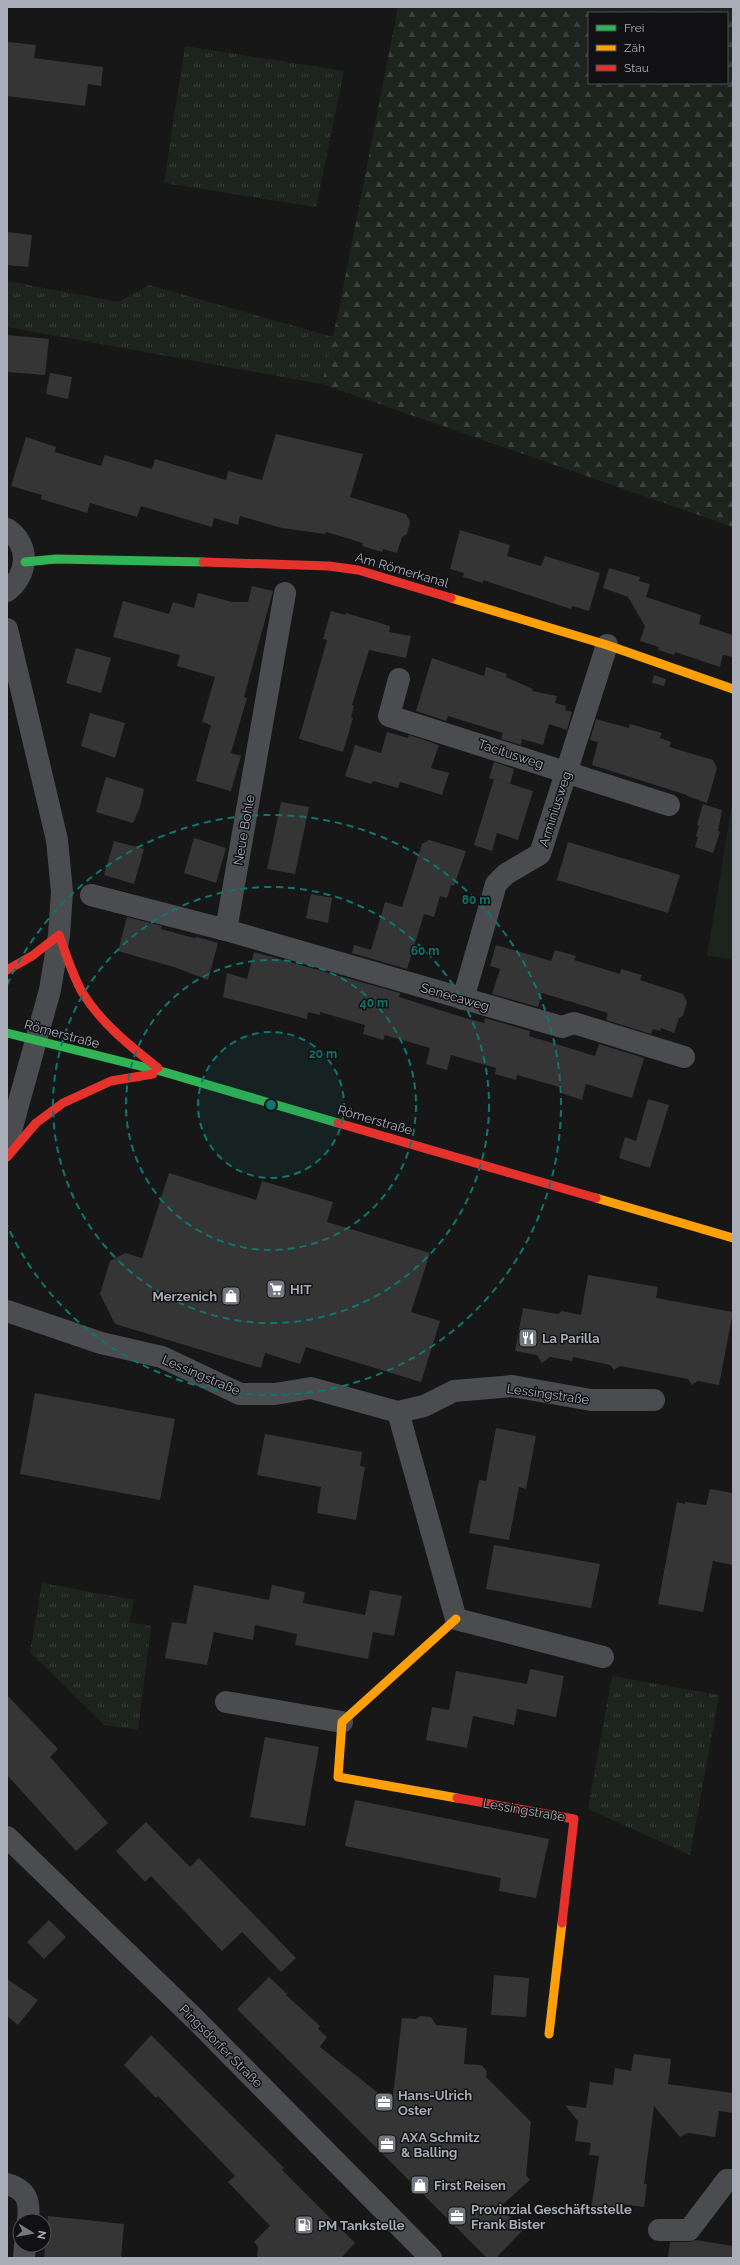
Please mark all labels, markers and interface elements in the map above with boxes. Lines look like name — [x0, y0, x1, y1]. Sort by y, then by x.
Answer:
legend — [588, 12, 728, 84]
text: Frei — [624, 21, 644, 35]
text: Zäh — [624, 41, 645, 55]
text: Stau — [624, 61, 649, 75]
street label: Am Römerkanal — [354, 550, 451, 591]
street label: Tacitusweg — [476, 736, 546, 772]
street label: Arminiusweg — [536, 769, 574, 849]
street label: Neue Bohle — [230, 793, 258, 866]
text: 80 m — [462, 893, 490, 907]
text: 60 m — [411, 944, 439, 958]
street label: Senecaweg — [419, 980, 491, 1014]
text: 40 m — [360, 996, 388, 1010]
street label: Römerstraße — [23, 1017, 102, 1051]
text: 20 m — [309, 1047, 337, 1061]
centre of rings — [264, 1098, 278, 1112]
street label: Römerstraße — [336, 1102, 415, 1138]
supermarket icon: HIT — [265, 1278, 287, 1300]
place label: HIT — [290, 1282, 311, 1297]
shop icon: Merzenich — [220, 1285, 242, 1307]
place label: Merzenich — [153, 1289, 217, 1304]
restaurant icon: La Parilla — [517, 1327, 539, 1349]
place label: La Parilla — [542, 1331, 600, 1346]
street label: Lessingstraße — [160, 1352, 243, 1398]
street label: Lessingstraße — [506, 1381, 591, 1407]
street label: Lessingstraße — [482, 1795, 567, 1825]
street label: Pingsdorfer Straße — [176, 2001, 266, 2091]
place label: Hans-Ulrich Oster — [398, 2088, 472, 2118]
office icon: Hans-Ulrich Oster — [373, 2091, 395, 2113]
place label: AXA Schmitz & Balling — [401, 2130, 480, 2160]
office icon: AXA Schmitz & Balling — [376, 2133, 398, 2155]
shop icon: First Reisen — [409, 2174, 431, 2196]
place label: First Reisen — [434, 2178, 506, 2193]
place label: Provinzial Geschäftsstelle Frank Bister — [471, 2202, 632, 2232]
office icon: Provinzial Geschäftsstelle Frank Bister — [446, 2205, 468, 2227]
north arrow — [12, 2213, 52, 2253]
fuel station icon: PM Tankstelle — [293, 2214, 315, 2236]
place label: PM Tankstelle — [318, 2218, 405, 2233]
text: N — [34, 2229, 49, 2240]

